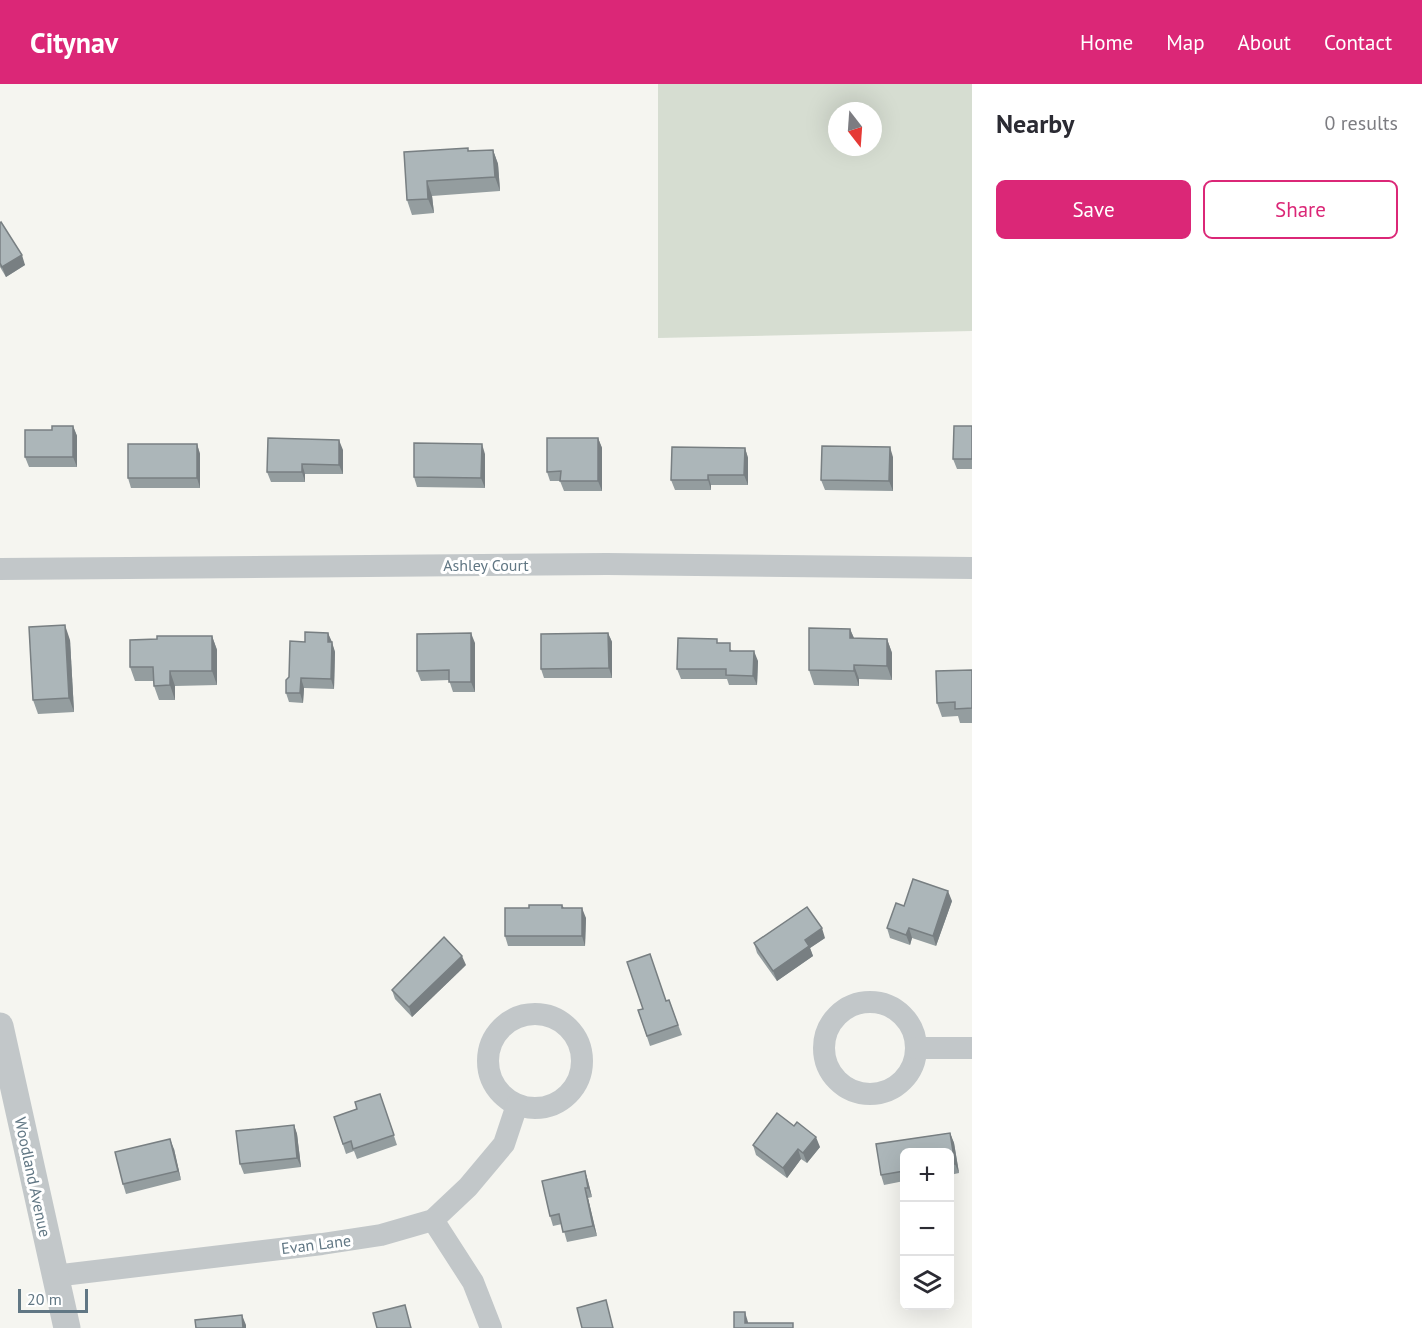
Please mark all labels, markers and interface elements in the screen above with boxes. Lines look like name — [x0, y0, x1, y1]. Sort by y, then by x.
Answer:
text: Citynav — [30, 24, 118, 61]
text: Home — [1080, 29, 1133, 56]
text: Map — [1166, 29, 1205, 56]
text: About — [1238, 29, 1291, 56]
text: Contact — [1324, 29, 1392, 56]
north arrow — [828, 102, 882, 156]
text: Nearby — [996, 107, 1074, 140]
text: 0 results — [1325, 110, 1398, 136]
button: Save — [996, 180, 1191, 239]
button: Share — [1203, 180, 1398, 239]
street label: Ashley Court — [443, 555, 529, 575]
street label: Woodland Avenue — [11, 1115, 55, 1239]
map controls — [900, 1148, 954, 1310]
button: + — [900, 1148, 954, 1202]
button: − — [900, 1202, 954, 1256]
street label: Evan Lane — [280, 1230, 352, 1258]
button: layers — [900, 1256, 954, 1310]
scale bar — [18, 1286, 88, 1314]
text: 20 m — [27, 1289, 62, 1309]

